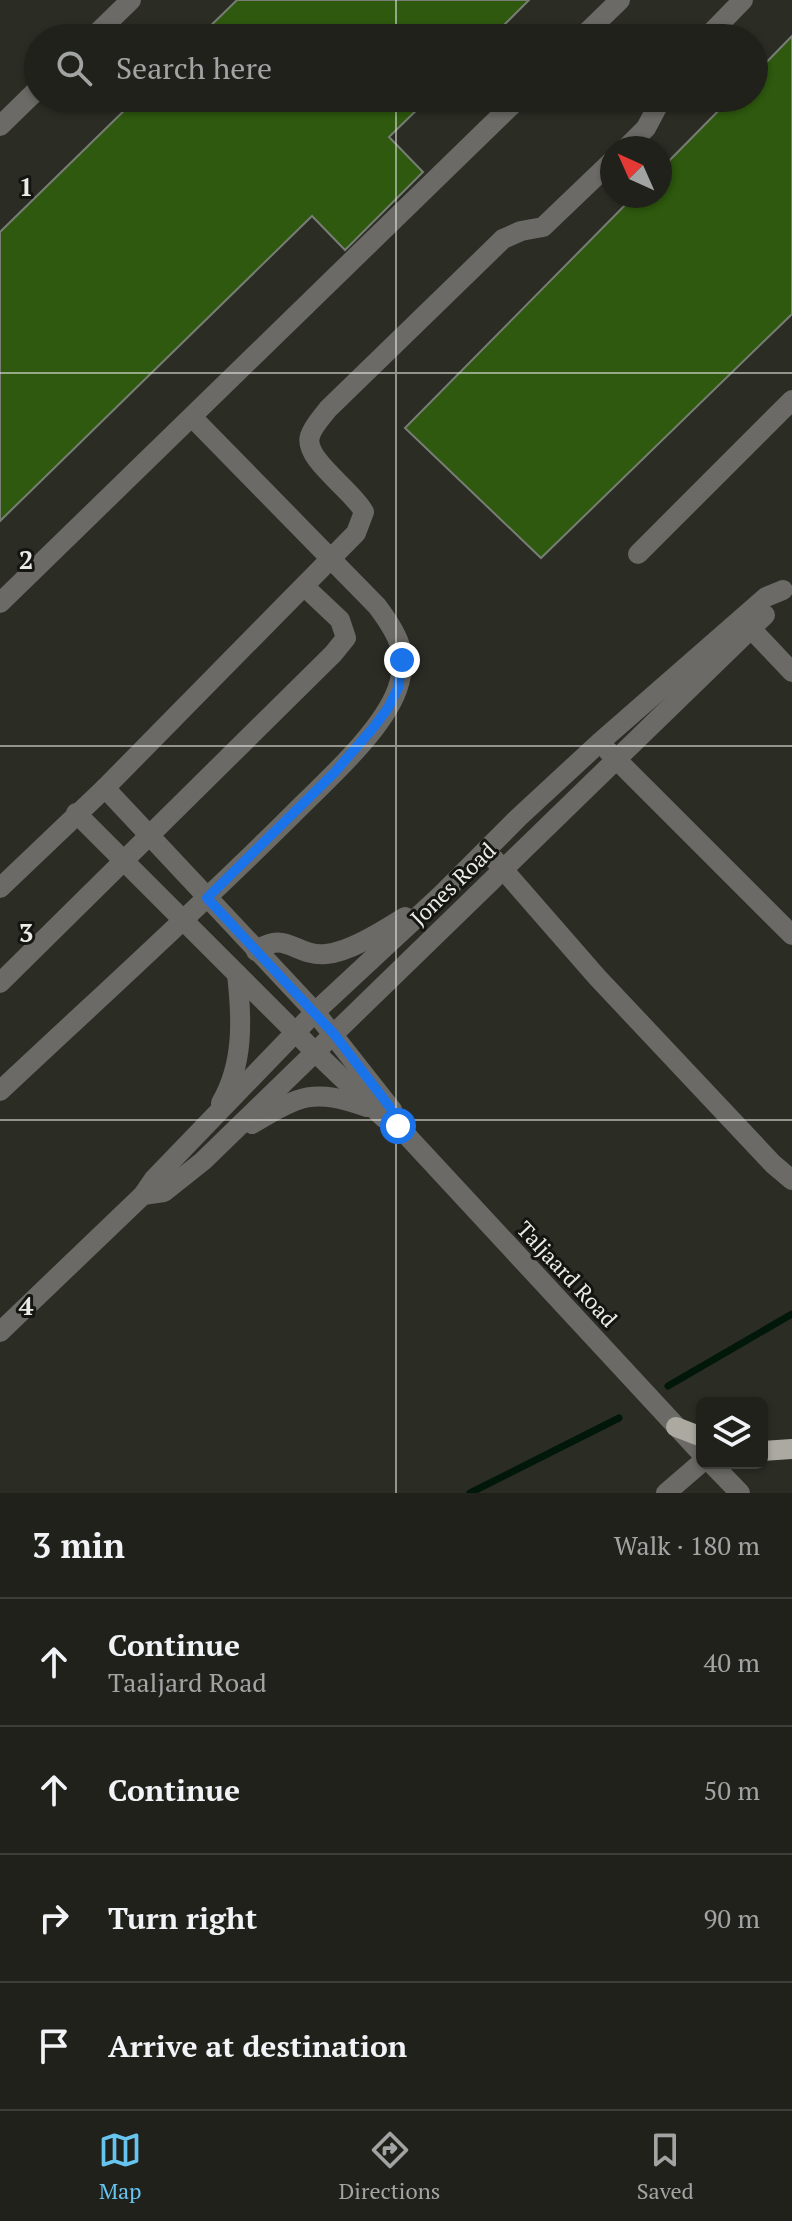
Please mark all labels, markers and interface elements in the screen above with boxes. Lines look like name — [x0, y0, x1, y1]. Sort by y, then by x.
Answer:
search box — [24, 24, 768, 112]
icon: search — [52, 46, 96, 90]
text: Search here — [116, 48, 272, 88]
north arrow — [600, 136, 672, 208]
text: 1 — [19, 169, 33, 203]
text: 2 — [19, 542, 33, 576]
route end — [384, 642, 420, 678]
street label: Jones Road — [404, 836, 501, 932]
text: 3 — [19, 915, 33, 949]
route start — [380, 1108, 416, 1144]
street label: Taljaard Road — [511, 1215, 624, 1333]
text: 4 — [19, 1288, 34, 1322]
map controls — [696, 1397, 768, 1469]
button: layers — [696, 1397, 768, 1469]
text: 3 min — [32, 1523, 125, 1568]
text: Walk · 180 m — [614, 1528, 760, 1562]
text: Continue — [108, 1625, 240, 1665]
icon: ahead — [32, 1640, 76, 1684]
text: 40 m — [704, 1645, 760, 1679]
text: Taaljard Road — [108, 1665, 267, 1699]
icon: ahead — [32, 1768, 76, 1812]
text: Continue — [108, 1770, 240, 1810]
text: 50 m — [704, 1773, 760, 1807]
icon: right — [32, 1896, 76, 1940]
text: Turn right — [108, 1898, 257, 1938]
text: 90 m — [704, 1901, 760, 1935]
icon: arrive — [32, 2024, 76, 2068]
text: Arrive at destination — [108, 2026, 407, 2066]
tab: Map — [98, 2128, 142, 2205]
tab: Directions — [339, 2128, 440, 2205]
tab: Saved — [637, 2128, 694, 2205]

